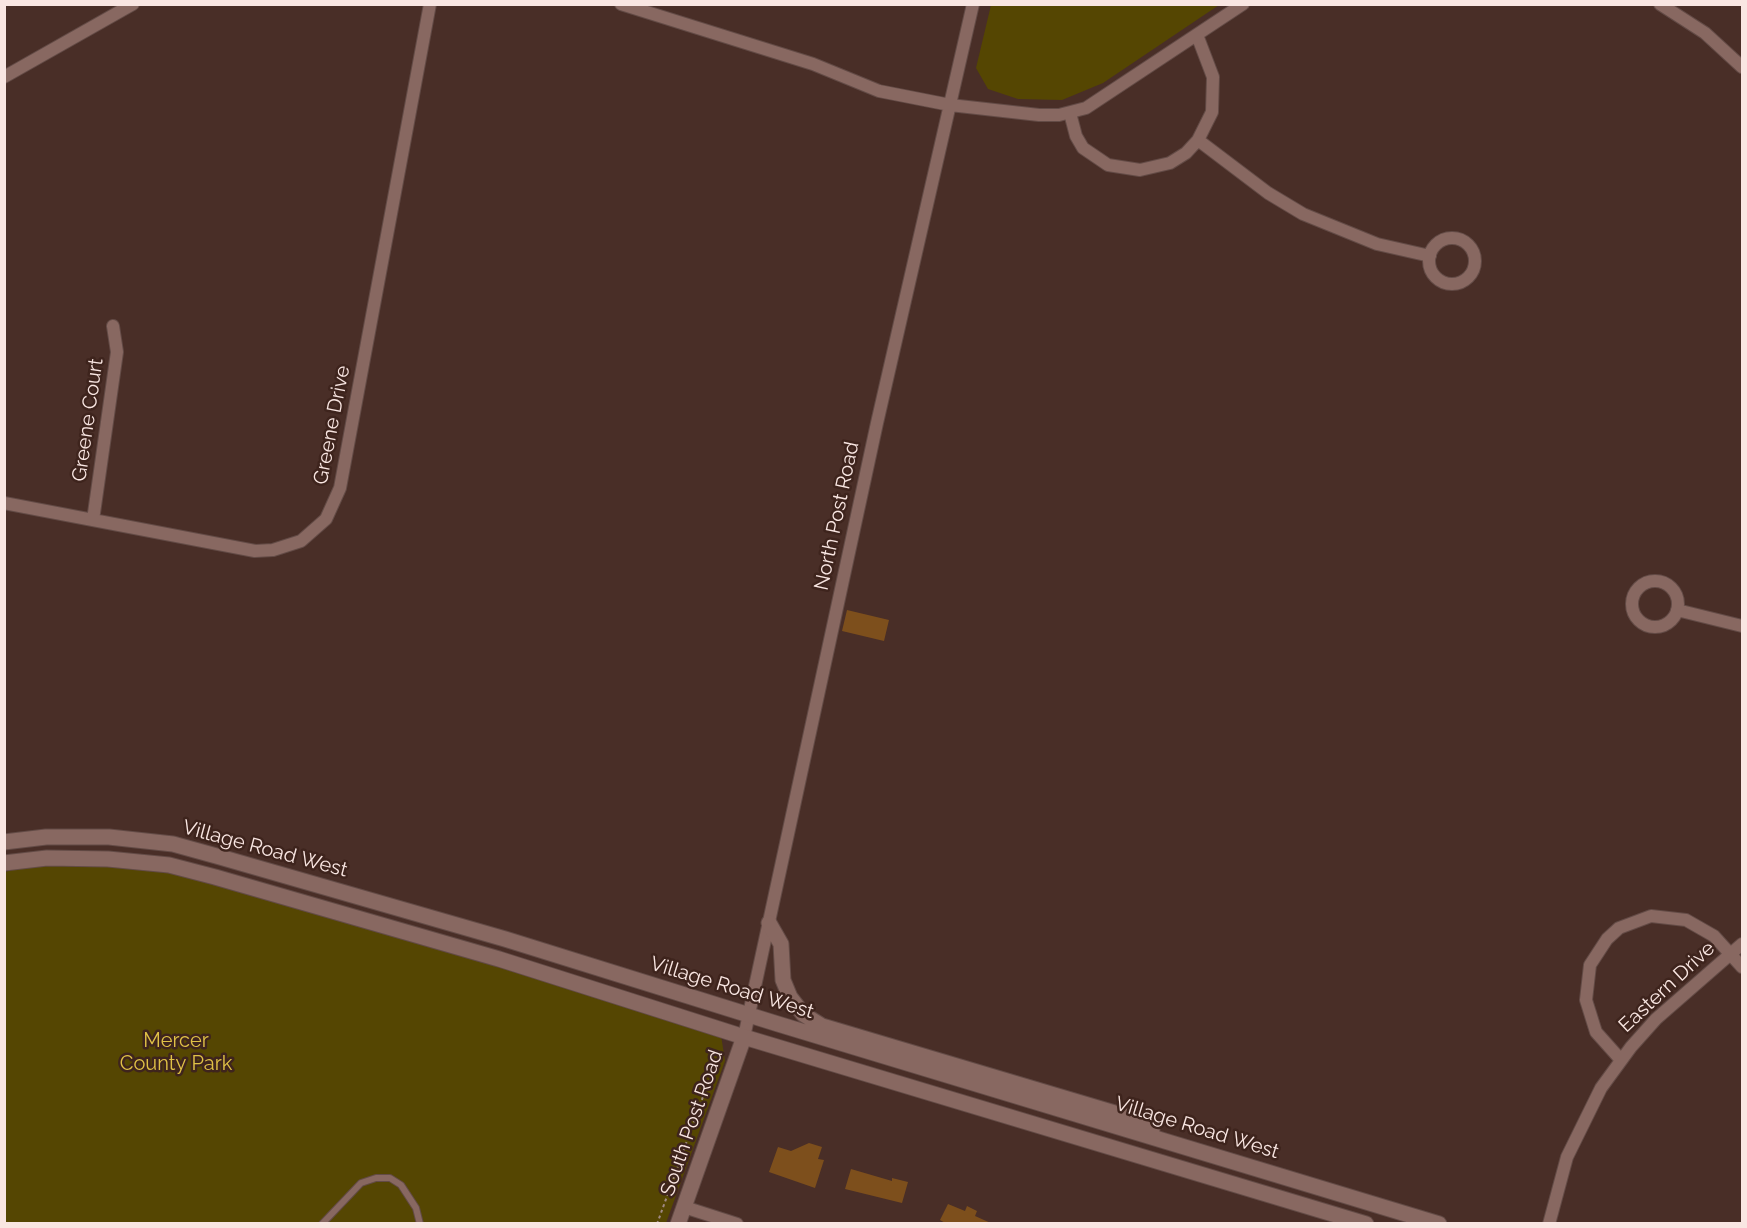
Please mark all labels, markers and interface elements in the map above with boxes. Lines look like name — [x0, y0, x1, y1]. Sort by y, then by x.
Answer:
street label: Greene Court — [67, 357, 109, 483]
street label: Greene Drive — [309, 363, 355, 487]
street label: North Post Road — [810, 440, 864, 592]
street label: Village Road West — [180, 815, 350, 883]
street label: Eastern Drive — [1614, 936, 1720, 1038]
street label: Village Road West — [647, 952, 817, 1024]
park label: Mercer County Park — [120, 1029, 232, 1076]
street label: South Post Road — [656, 1047, 728, 1199]
street label: Village Road West — [1112, 1092, 1282, 1164]

